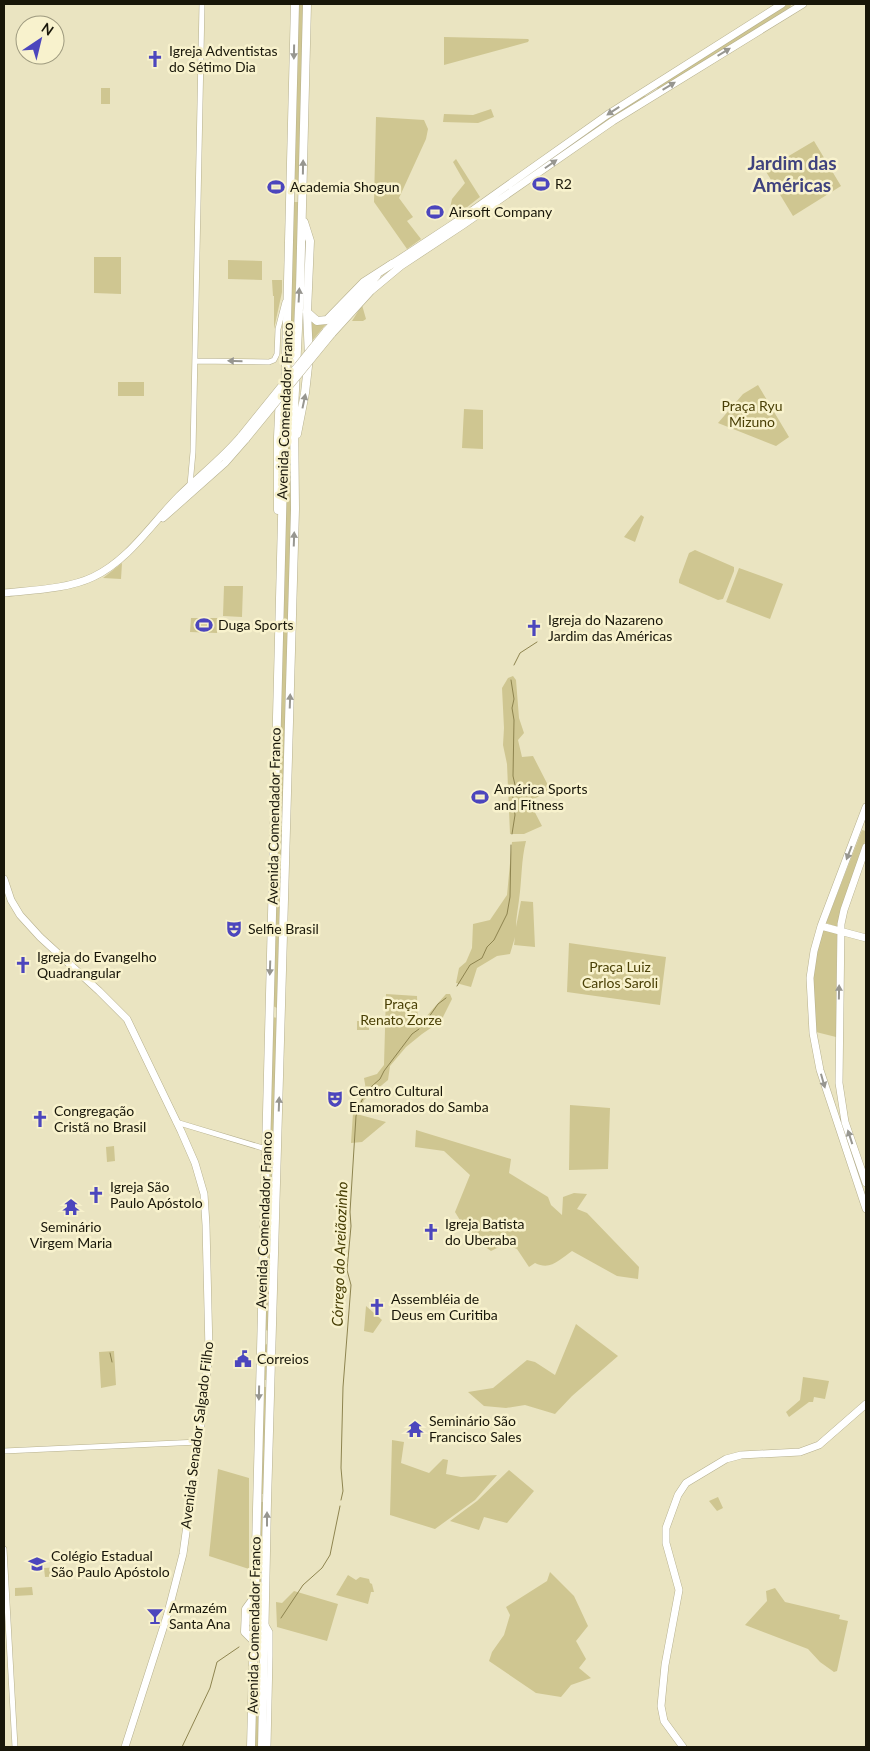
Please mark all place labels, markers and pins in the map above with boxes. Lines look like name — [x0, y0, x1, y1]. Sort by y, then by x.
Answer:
place label: Igreja Adventistas do Sétimo Dia — [169, 42, 278, 75]
church icon: Igreja Adventistas do Sétimo Dia — [145, 49, 165, 69]
sports icon: R2 — [531, 174, 551, 194]
place label: R2 — [555, 175, 572, 192]
sports icon: Academia Shogun — [266, 177, 286, 197]
place label: Academia Shogun — [290, 178, 400, 195]
sports icon: Airsoft Company — [425, 202, 445, 222]
place label: Airsoft Company — [449, 203, 553, 220]
place label: Igreja do Nazareno Jardim das Américas — [548, 611, 672, 644]
sports icon: Duga Sports — [194, 615, 214, 635]
place label: Duga Sports — [218, 616, 294, 633]
church icon: Igreja do Nazareno Jardim das Américas — [524, 618, 544, 638]
place label: América Sports and Fitness — [494, 780, 587, 813]
sports icon: América Sports and Fitness — [470, 787, 490, 807]
theatre icon: Selfie Brasil — [224, 919, 244, 939]
place label: Selfie Brasil — [248, 920, 319, 937]
place label: Igreja do Evangelho Quadrangular — [37, 948, 157, 981]
church icon: Igreja do Evangelho Quadrangular — [13, 955, 33, 975]
place label: Centro Cultural Enamorados do Samba — [349, 1082, 489, 1115]
theatre icon: Centro Cultural Enamorados do Samba — [325, 1089, 345, 1109]
place label: Congregação Cristã no Brasil — [54, 1102, 146, 1135]
church icon: Congregação Cristã no Brasil — [30, 1109, 50, 1129]
place label: Igreja São Paulo Apóstolo — [110, 1178, 203, 1211]
church icon: Igreja São Paulo Apóstolo — [86, 1185, 106, 1205]
temple icon: Seminário Virgem Maria — [61, 1197, 81, 1217]
place label: Igreja Batista do Uberaba — [445, 1215, 525, 1248]
place label: Seminário Virgem Maria — [30, 1218, 112, 1251]
church icon: Igreja Batista do Uberaba — [421, 1222, 441, 1242]
place label: Assembléia de Deus em Curitiba — [391, 1290, 498, 1323]
church icon: Assembléia de Deus em Curitiba — [367, 1297, 387, 1317]
public building icon: Correios — [233, 1349, 253, 1369]
place label: Correios — [257, 1350, 309, 1367]
place label: Seminário São Francisco Sales — [429, 1412, 521, 1445]
temple icon: Seminário São Francisco Sales — [405, 1419, 425, 1439]
place label: Colégio Estadual São Paulo Apóstolo — [51, 1547, 170, 1580]
school or university icon: Colégio Estadual São Paulo Apóstolo — [27, 1554, 47, 1574]
place label: Armazém Santa Ana — [169, 1599, 231, 1632]
bar icon: Armazém Santa Ana — [145, 1606, 165, 1626]

